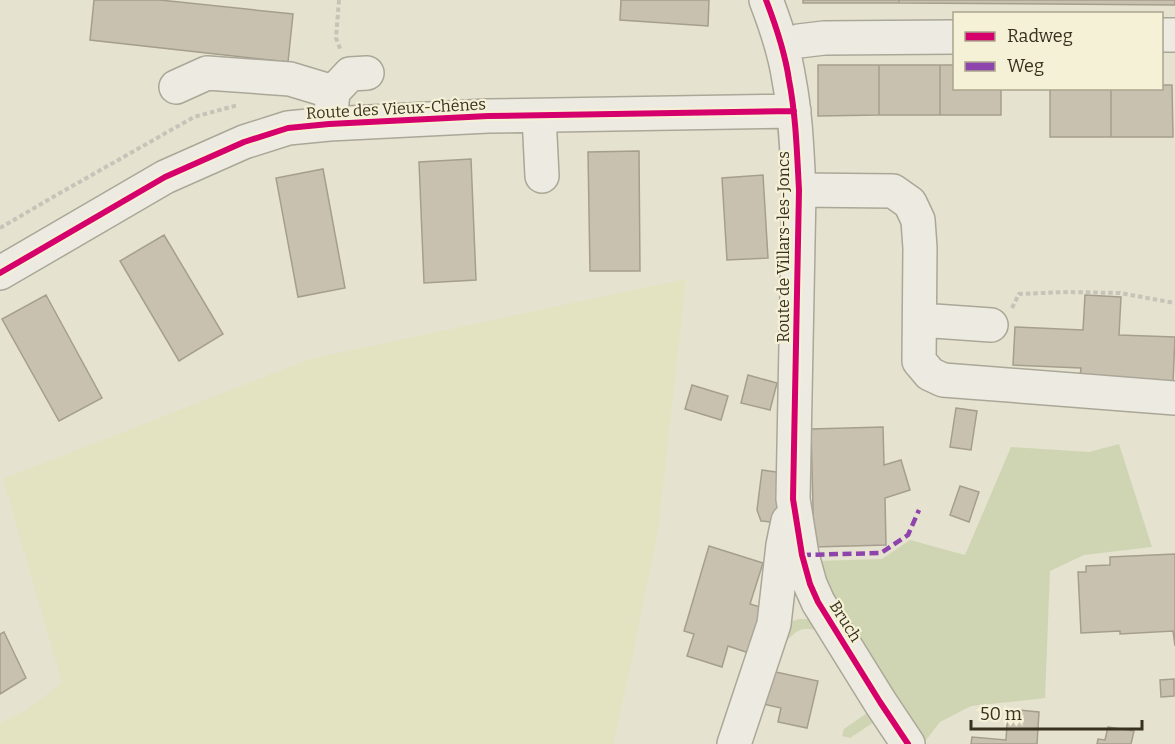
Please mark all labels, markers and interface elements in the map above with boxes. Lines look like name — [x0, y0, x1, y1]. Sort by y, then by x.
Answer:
legend — [953, 12, 1163, 90]
text: Radweg — [1007, 25, 1073, 47]
text: Weg — [1007, 55, 1044, 77]
street label: Route des Vieux-Chênes — [306, 94, 486, 123]
street label: Route de Villars-les-Joncs — [774, 151, 793, 343]
street label: Bruch — [826, 597, 866, 645]
scale bar — [971, 693, 1142, 731]
text: 50 m — [980, 703, 1022, 725]

